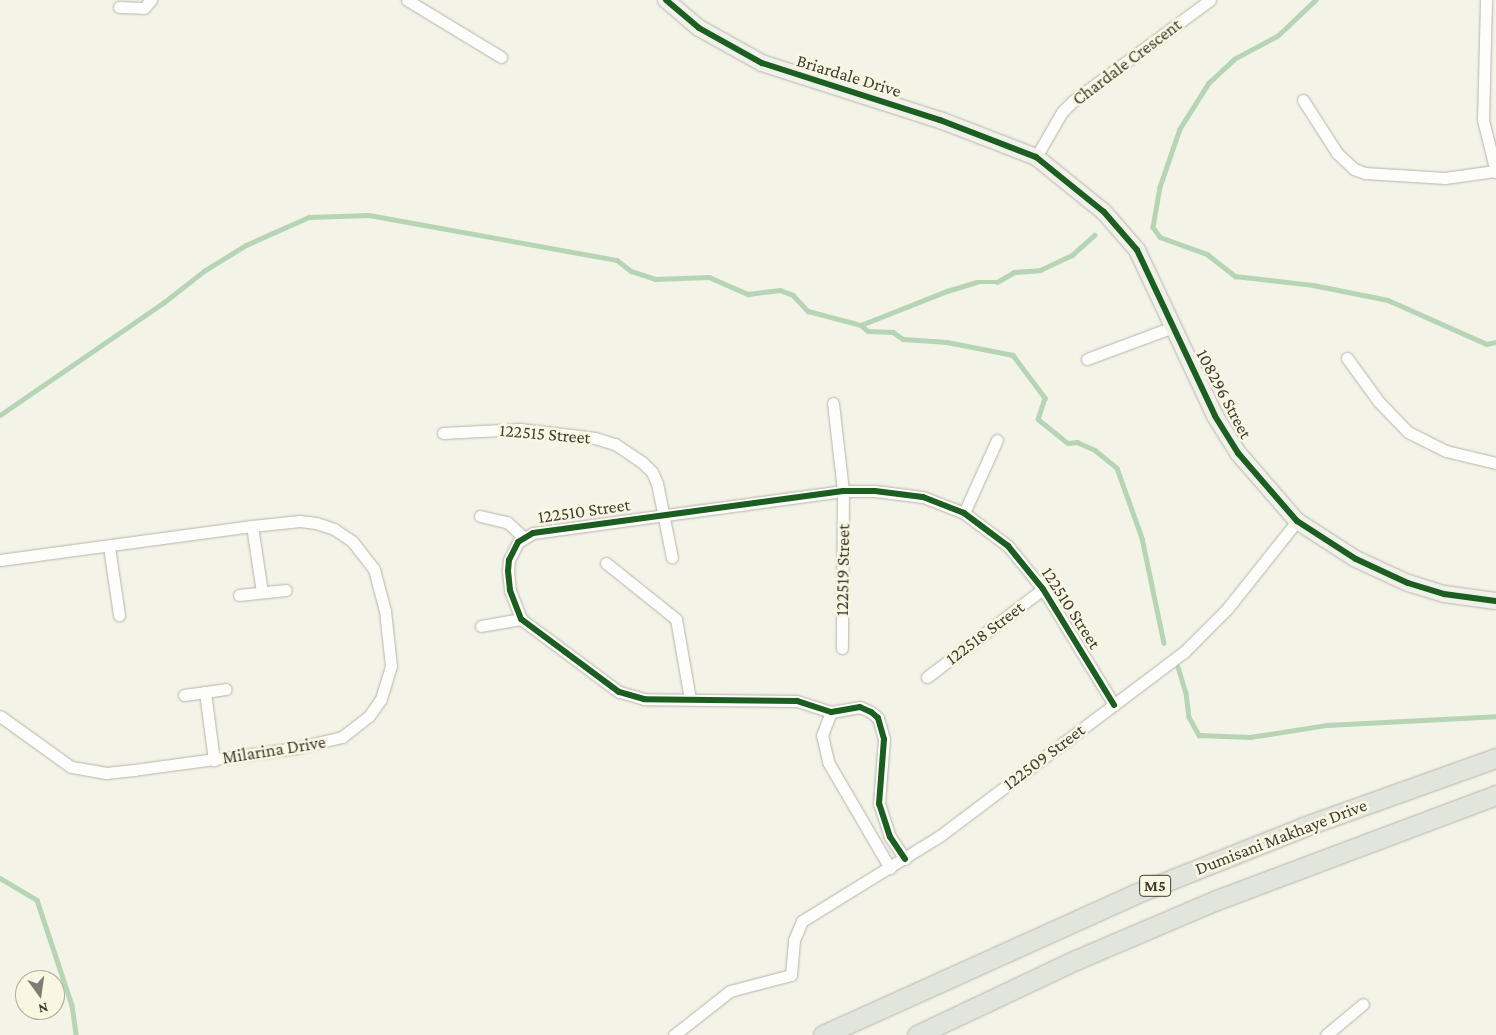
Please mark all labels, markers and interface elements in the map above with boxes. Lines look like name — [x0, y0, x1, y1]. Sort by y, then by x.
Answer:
street label: Chardale Crescent — [1068, 14, 1186, 110]
street label: Briardale Drive — [794, 50, 904, 102]
street label: 108296 Street — [1191, 346, 1257, 442]
street label: 122515 Street — [499, 419, 591, 449]
street label: 122510 Street — [536, 494, 632, 528]
street label: 122519 Street — [831, 524, 855, 616]
street label: 122510 Street — [1037, 563, 1105, 653]
street label: 122518 Street — [942, 596, 1028, 670]
street label: 122509 Street — [999, 719, 1089, 795]
street label: Milarina Drive — [221, 731, 327, 769]
street label: Dumisani Makhaye Drive — [1192, 794, 1370, 880]
road number: M5 — [1139, 872, 1171, 899]
north arrow — [15, 970, 65, 1020]
text: N — [37, 1000, 50, 1017]

